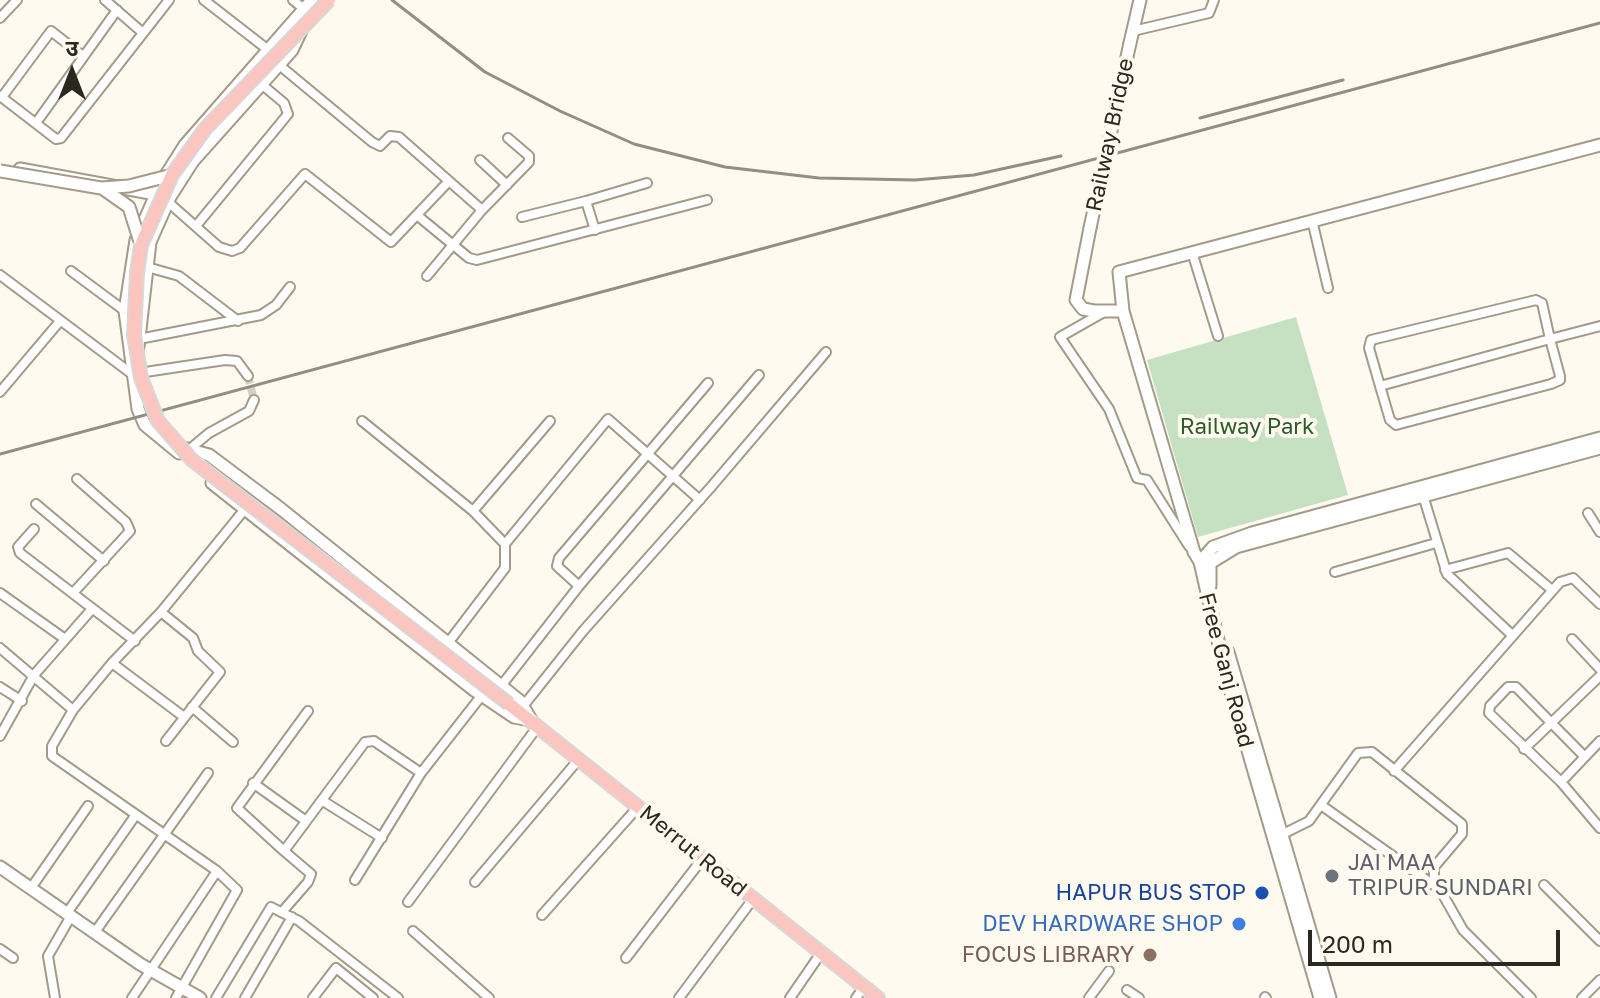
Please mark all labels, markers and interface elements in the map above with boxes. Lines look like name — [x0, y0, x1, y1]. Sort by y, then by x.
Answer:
north arrow — [32, 32, 112, 112]
text: उ — [66, 34, 78, 61]
street label: Railway Bridge — [1081, 56, 1139, 214]
park label: Railway Park — [1180, 414, 1314, 440]
street label: Free Ganj Road — [1193, 590, 1259, 750]
street label: Merrut Road — [634, 800, 752, 902]
place label: JAI MAA TRIPUR SUNDARI — [1348, 850, 1533, 902]
marker: JAI MAA TRIPUR SUNDARI — [1323, 867, 1341, 885]
place label: HAPUR BUS STOP — [1055, 880, 1246, 906]
marker: HAPUR BUS STOP — [1253, 884, 1271, 902]
place label: DEV HARDWARE SHOP — [982, 911, 1223, 937]
scale bar — [1312, 914, 1564, 964]
marker: DEV HARDWARE SHOP — [1230, 915, 1248, 933]
text: 200 m — [1322, 929, 1393, 958]
place label: FOCUS LIBRARY — [962, 942, 1134, 968]
marker: FOCUS LIBRARY — [1141, 946, 1159, 964]

